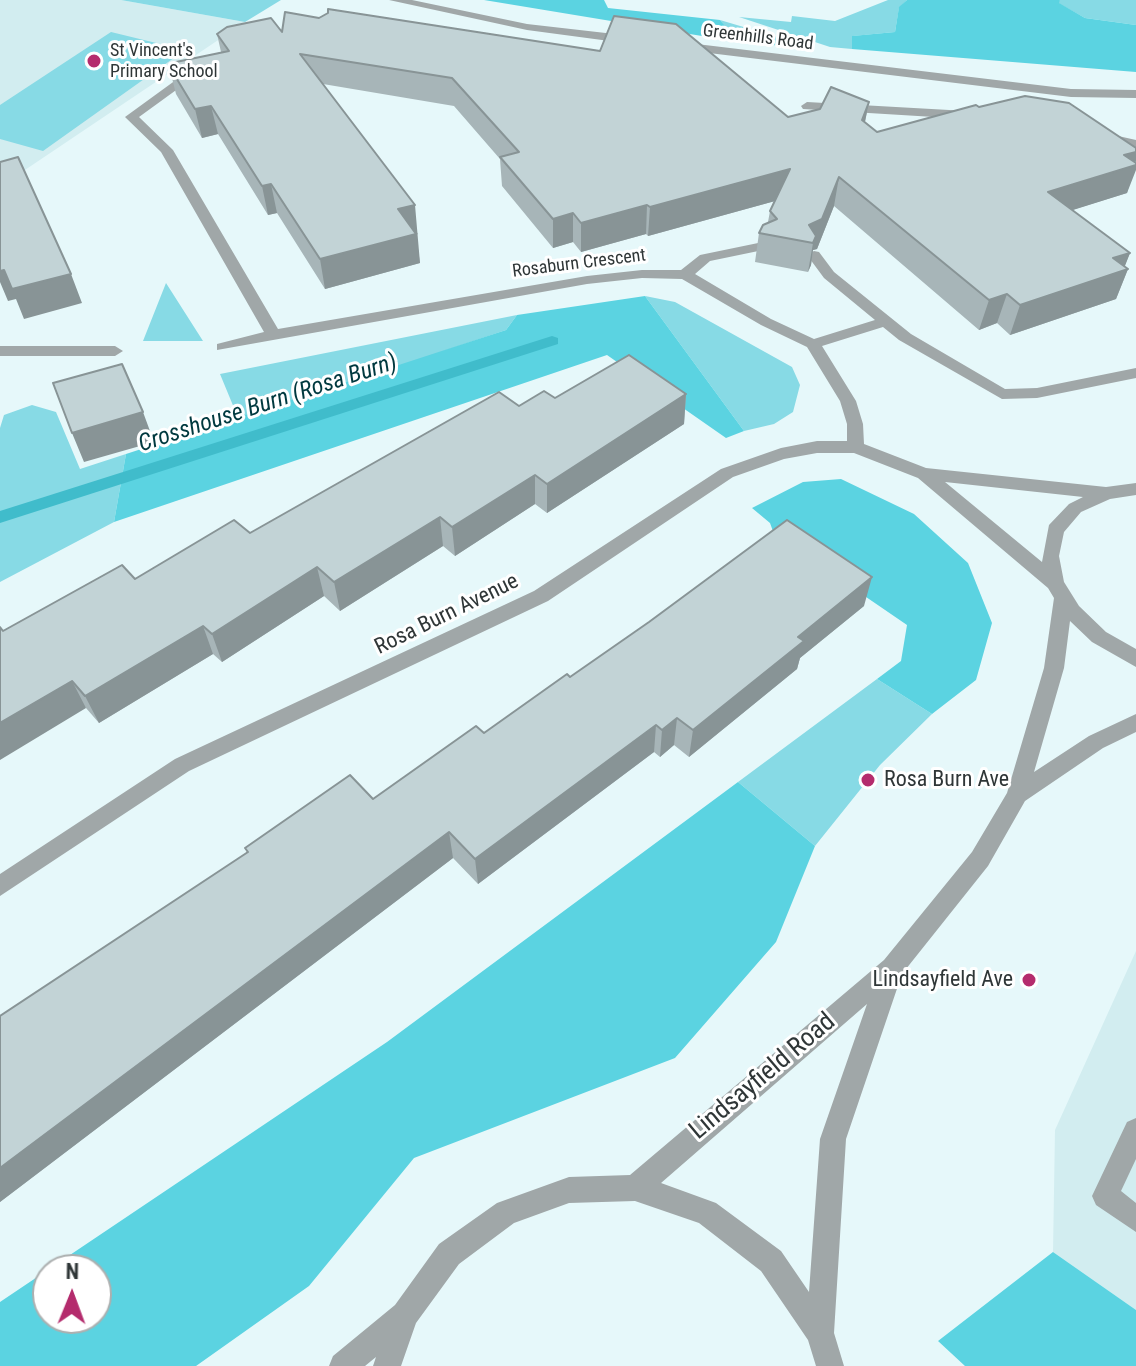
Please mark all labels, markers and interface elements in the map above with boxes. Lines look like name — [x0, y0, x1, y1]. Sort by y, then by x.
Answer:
street label: Greenhills Road — [702, 21, 814, 55]
place label: St Vincent's Primary School — [110, 40, 218, 82]
marker: St Vincent's Primary School — [85, 52, 103, 70]
street label: Rosaburn Crescent — [511, 245, 647, 283]
water label: Crosshouse Burn (Rosa Burn) — [135, 349, 401, 459]
street label: Rosa Burn Avenue — [371, 569, 523, 661]
place label: Rosa Burn Ave — [884, 767, 1009, 793]
marker: Rosa Burn Ave — [859, 771, 877, 789]
place label: Lindsayfield Ave — [873, 967, 1013, 993]
marker: Lindsayfield Ave — [1020, 971, 1038, 989]
street label: Lindsayfield Road — [684, 1007, 842, 1147]
north arrow — [32, 1254, 112, 1334]
text: N — [65, 1259, 79, 1284]

